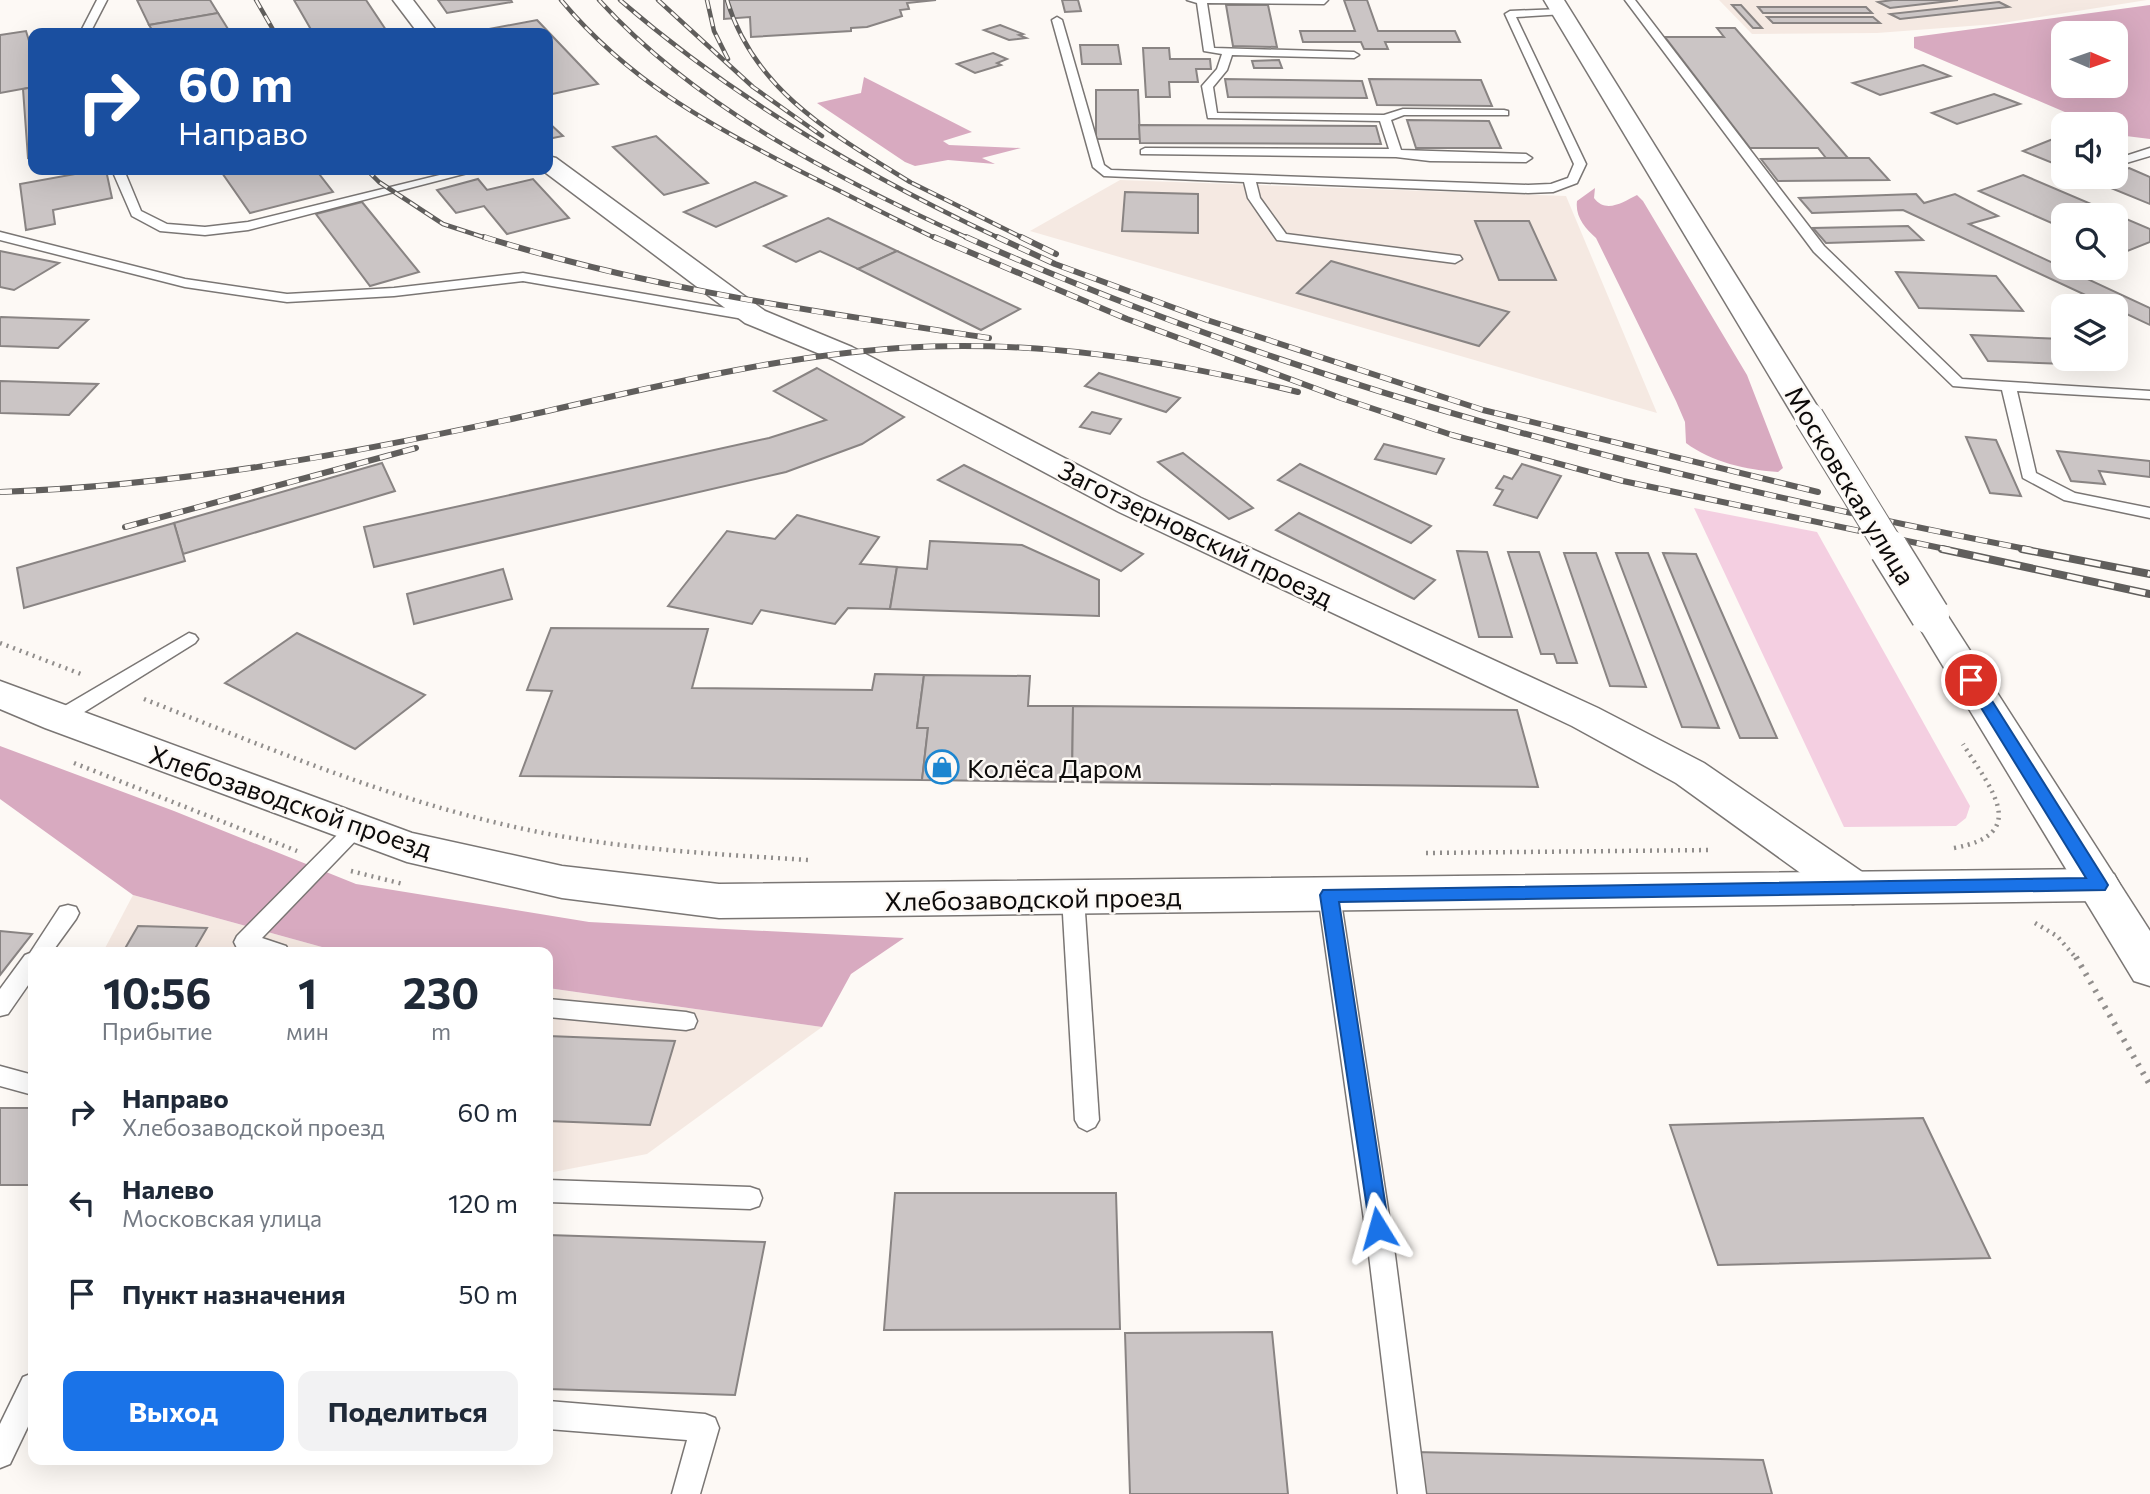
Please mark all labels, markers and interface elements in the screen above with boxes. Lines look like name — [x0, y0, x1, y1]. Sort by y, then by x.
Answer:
north arrow — [2051, 21, 2128, 98]
map controls — [2051, 21, 2128, 371]
text: 60 m — [178, 52, 293, 112]
icon: right — [63, 56, 154, 147]
text: Направо — [178, 112, 308, 152]
button: sound — [2051, 112, 2128, 189]
button: search — [2051, 203, 2128, 280]
button: layers — [2051, 294, 2128, 371]
street label: Московская улица — [1780, 380, 1922, 590]
street label: Заготзерновский проезд — [1054, 453, 1338, 613]
pin — [1941, 650, 2001, 710]
icon: arrive — [1952, 661, 1990, 699]
street label: Хлебозаводской проезд — [146, 738, 436, 864]
shop icon: Колёса Даром — [923, 748, 961, 786]
place label: Колёса Даром — [967, 752, 1142, 783]
street label: Хлебозаводской проезд — [884, 880, 1182, 916]
text: 10:56 — [103, 966, 211, 1018]
text: 1 — [298, 966, 317, 1018]
text: 230 — [403, 966, 479, 1018]
text: Прибытие — [102, 1017, 212, 1045]
text: мин — [286, 1017, 329, 1045]
text: m — [431, 1017, 451, 1045]
text: Направо — [122, 1082, 229, 1113]
icon: right — [63, 1093, 101, 1131]
text: 60 m — [458, 1096, 518, 1127]
text: Хлебозаводской проезд — [122, 1113, 385, 1141]
text: Налево — [122, 1173, 214, 1204]
icon: left — [63, 1184, 101, 1222]
text: 120 m — [448, 1187, 518, 1218]
position arrow — [1341, 1191, 1415, 1265]
text: Московская улица — [122, 1204, 322, 1232]
icon: arrive — [63, 1275, 101, 1313]
text: Пункт назначения — [122, 1278, 346, 1309]
text: 50 m — [458, 1278, 518, 1309]
button: Выход — [63, 1371, 284, 1451]
button: Поделиться — [298, 1371, 518, 1451]

